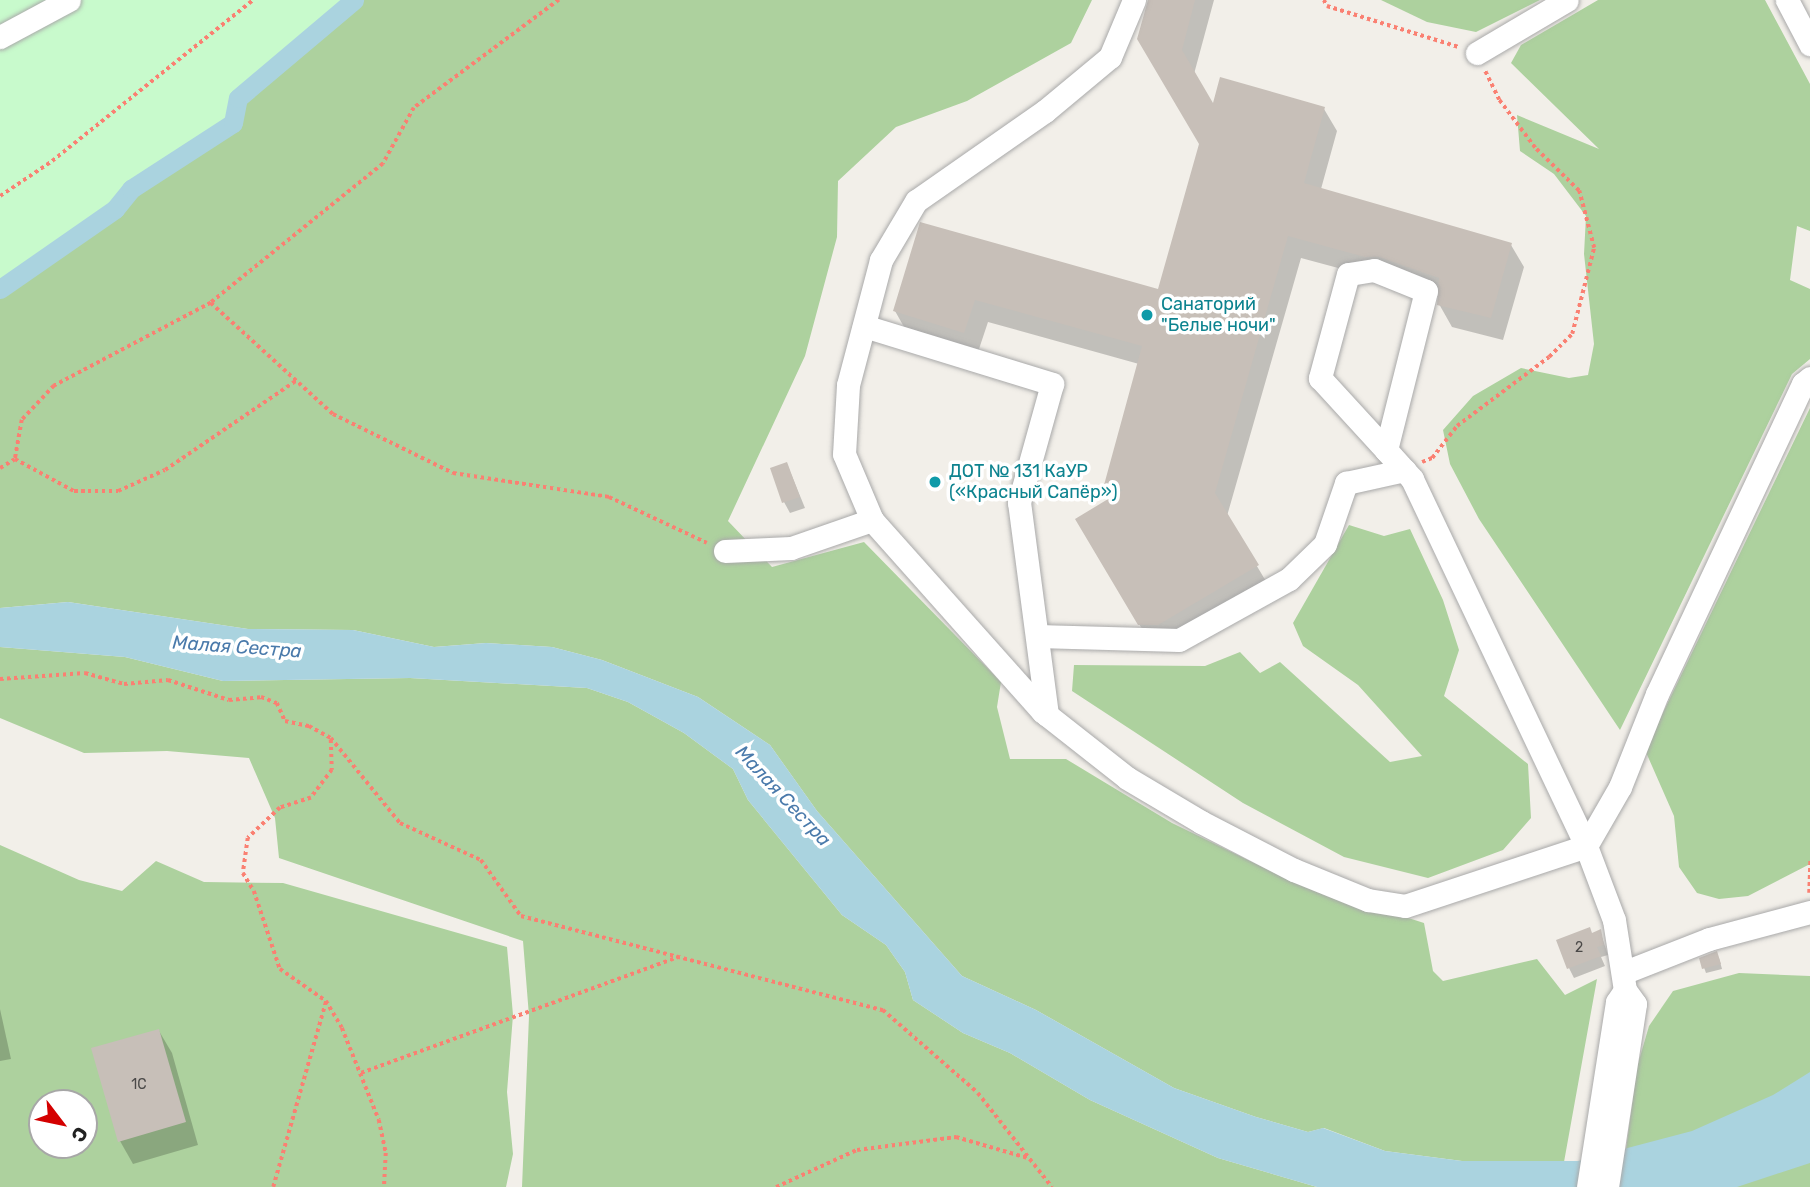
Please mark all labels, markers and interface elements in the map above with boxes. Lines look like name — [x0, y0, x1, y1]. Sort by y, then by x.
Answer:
place label: Санаторий "Белые ночи" — [1161, 294, 1276, 336]
marker: Санаторий "Белые ночи" — [1139, 307, 1155, 323]
place label: ДОТ № 131 КаУР («Красный Сапёр») — [949, 461, 1118, 504]
marker: ДОТ № 131 КаУР («Красный Сапёр») — [927, 474, 943, 490]
water label: Малая Сестра — [172, 631, 302, 663]
water label: Малая Сестра — [731, 741, 835, 851]
house number: 2 — [1575, 940, 1583, 956]
house number: 1С — [131, 1077, 147, 1093]
north arrow — [28, 1089, 98, 1159]
text: С — [66, 1123, 93, 1146]

